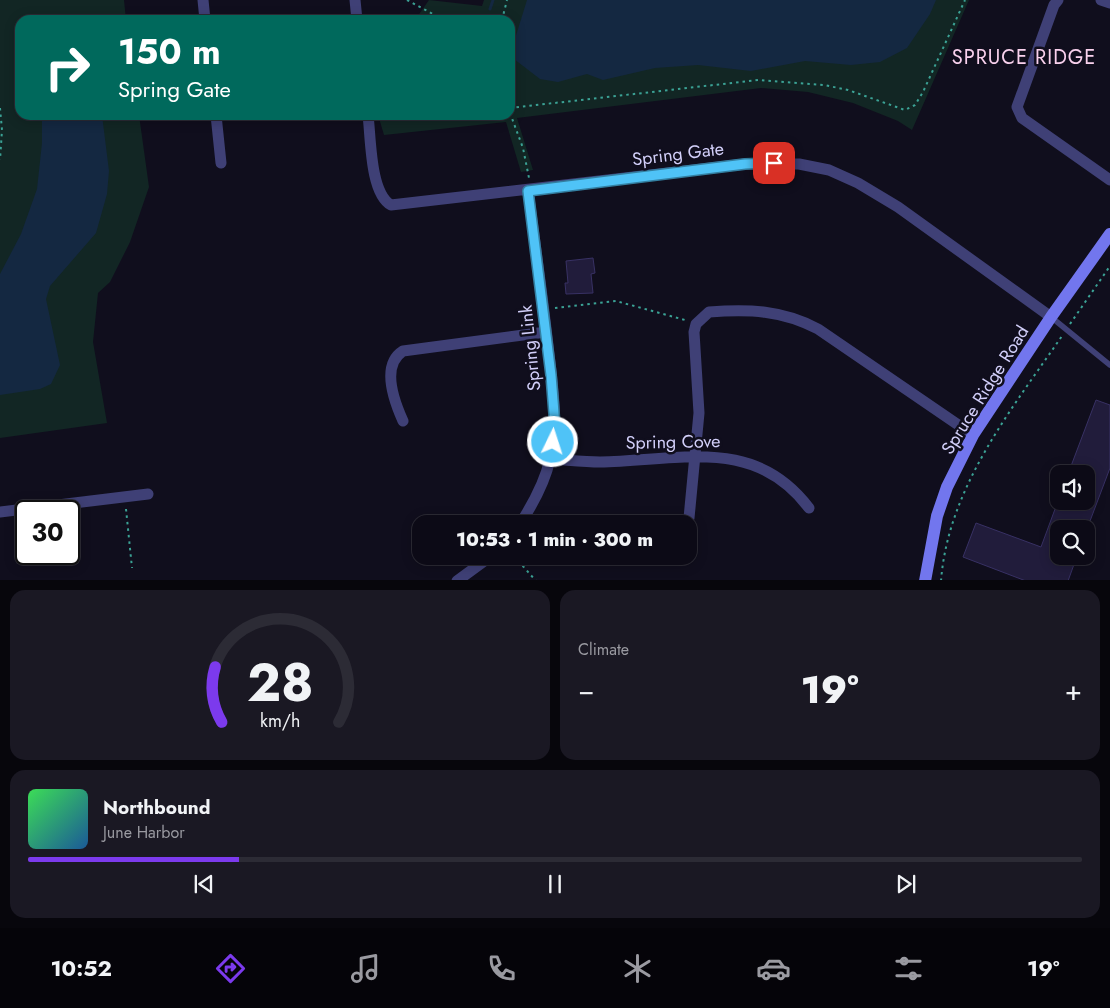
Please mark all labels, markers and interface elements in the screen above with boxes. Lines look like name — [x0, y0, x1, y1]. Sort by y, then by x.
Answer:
text: 150 m — [118, 27, 221, 77]
icon: right — [35, 35, 100, 100]
district label: SPRUCE RIDGE — [952, 43, 1096, 72]
text: Spring Gate — [118, 73, 231, 105]
street label: Spring Gate — [631, 135, 725, 173]
pin — [753, 142, 795, 184]
icon: arrive — [760, 149, 788, 177]
street label: Spring Link — [513, 304, 547, 392]
street label: Spruce Ridge Road — [935, 320, 1035, 460]
position arrow — [526, 415, 578, 467]
street label: Spring Cove — [625, 428, 721, 456]
map controls — [1050, 465, 1095, 565]
button: sound — [1050, 465, 1095, 510]
speed limit sign: 30 — [15, 500, 80, 565]
button: search — [1050, 520, 1095, 565]
text: 10:53 · 1 min · 300 m — [456, 526, 653, 553]
text: Climate — [578, 638, 629, 661]
text: 28 — [247, 645, 313, 721]
text: 19° — [801, 662, 859, 717]
text: − — [578, 670, 595, 711]
text: + — [1065, 670, 1082, 711]
text: km/h — [260, 708, 300, 734]
text: Northbound — [103, 794, 210, 821]
text: June Harbor — [103, 821, 185, 844]
icon: previous — [190, 870, 218, 898]
icon: pause — [541, 870, 569, 898]
icon: next — [892, 870, 920, 898]
icon: directions — [213, 951, 248, 986]
icon: music — [348, 951, 383, 986]
icon: phone — [484, 951, 519, 986]
icon: climate — [620, 951, 655, 986]
icon: car — [756, 951, 791, 986]
icon: filters — [891, 951, 926, 986]
text: 10:52 — [50, 952, 112, 984]
text: 19° — [1027, 952, 1060, 984]

